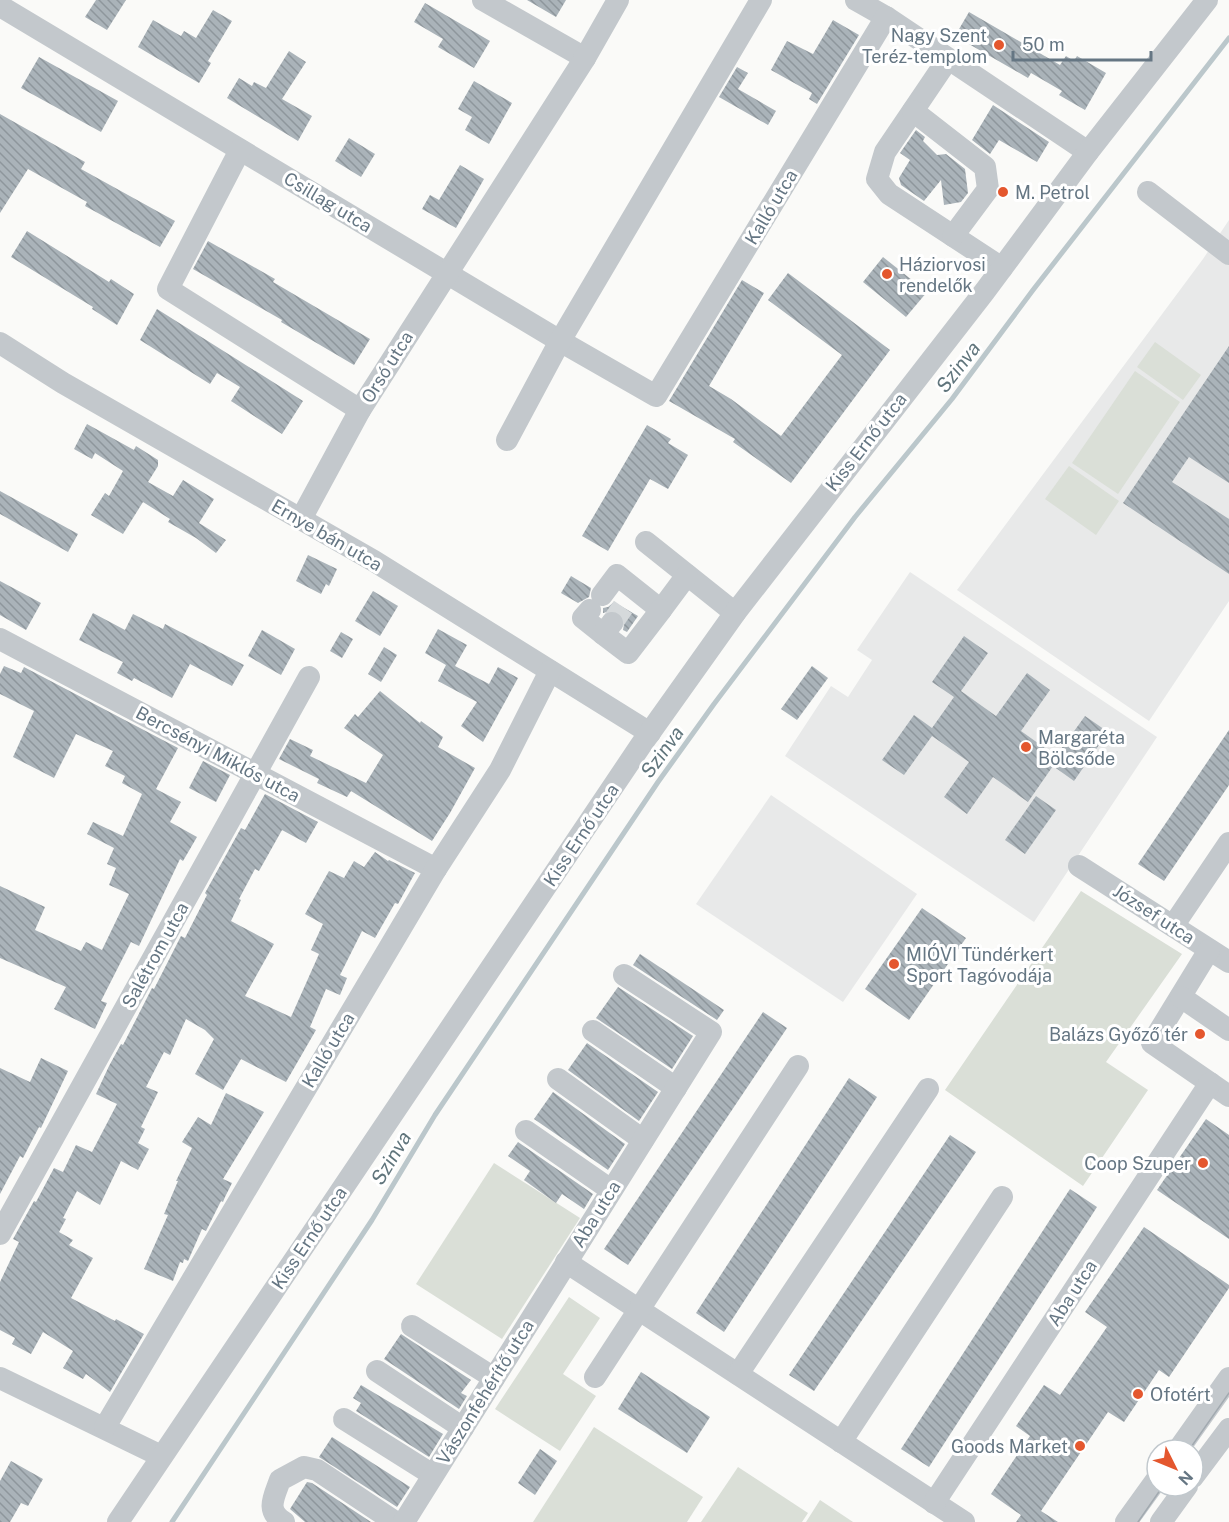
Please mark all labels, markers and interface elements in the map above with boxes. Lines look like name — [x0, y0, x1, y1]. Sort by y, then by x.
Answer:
scale bar — [1013, 24, 1151, 62]
place label: Nagy Szent Teréz-templom — [862, 25, 987, 67]
text: 50 m — [1022, 34, 1065, 55]
marker: Nagy Szent Teréz-templom — [992, 38, 1006, 52]
street label: Kalló utca — [740, 166, 802, 248]
street label: Csillag utca — [280, 168, 376, 236]
place label: M. Petrol — [1015, 182, 1090, 203]
marker: M. Petrol — [996, 185, 1010, 199]
place label: Háziorvosi rendelők — [899, 254, 986, 296]
marker: Háziorvosi rendelők — [880, 267, 894, 281]
street label: Orsó utca — [357, 327, 417, 407]
water label: Szinva — [931, 337, 985, 397]
street label: Kiss Ernő utca — [821, 389, 911, 495]
street label: Ernye bán utca — [268, 495, 386, 575]
street label: Bercsényi Miklós utca — [132, 702, 304, 806]
water label: Szinva — [635, 721, 689, 783]
place label: Margaréta Bölcsőde — [1038, 727, 1125, 769]
marker: Margaréta Bölcsőde — [1019, 740, 1033, 754]
street label: Kiss Ernő utca — [539, 780, 623, 890]
street label: József utca — [1109, 880, 1199, 948]
street label: Salétrom utca — [117, 898, 193, 1012]
place label: MIÓVI Tündérkert Sport Tagóvodája — [906, 943, 1054, 986]
marker: MIÓVI Tündérkert Sport Tagóvodája — [887, 957, 901, 971]
street label: Kalló utca — [297, 1009, 359, 1091]
place label: Balázs Győző tér — [1049, 1024, 1188, 1045]
marker: Balázs Győző tér — [1193, 1027, 1207, 1041]
water label: Szinva — [366, 1127, 416, 1189]
place label: Coop Szuper — [1084, 1153, 1191, 1174]
marker: Coop Szuper — [1196, 1156, 1210, 1170]
street label: Aba utca — [567, 1177, 625, 1251]
street label: Kiss Ernő utca — [267, 1183, 351, 1293]
street label: Aba utca — [1043, 1256, 1101, 1330]
street label: Vászonfehérítő utca — [432, 1316, 538, 1468]
place label: Ofotért — [1150, 1384, 1211, 1405]
marker: Ofotért — [1131, 1387, 1145, 1401]
place label: Goods Market — [951, 1436, 1068, 1457]
north arrow — [1145, 1438, 1205, 1498]
marker: Goods Market — [1073, 1439, 1087, 1453]
text: N — [1174, 1467, 1197, 1489]

